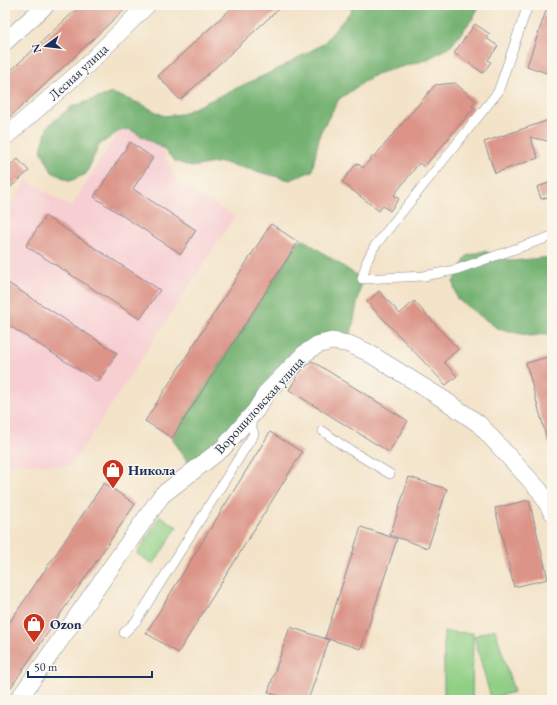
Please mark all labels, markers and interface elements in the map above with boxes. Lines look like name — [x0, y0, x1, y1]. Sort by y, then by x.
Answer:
north arrow — [26, 26, 66, 66]
street label: Лесная улица — [44, 39, 112, 104]
text: N — [28, 42, 44, 55]
street label: Ворошиловская улица — [210, 352, 308, 458]
shop icon: Никола — [100, 457, 126, 490]
place label: Никола — [128, 461, 176, 479]
shop icon: Ozon — [21, 611, 47, 644]
place label: Ozon — [50, 615, 82, 633]
scale bar — [28, 653, 152, 679]
text: 50 m — [34, 659, 58, 675]

